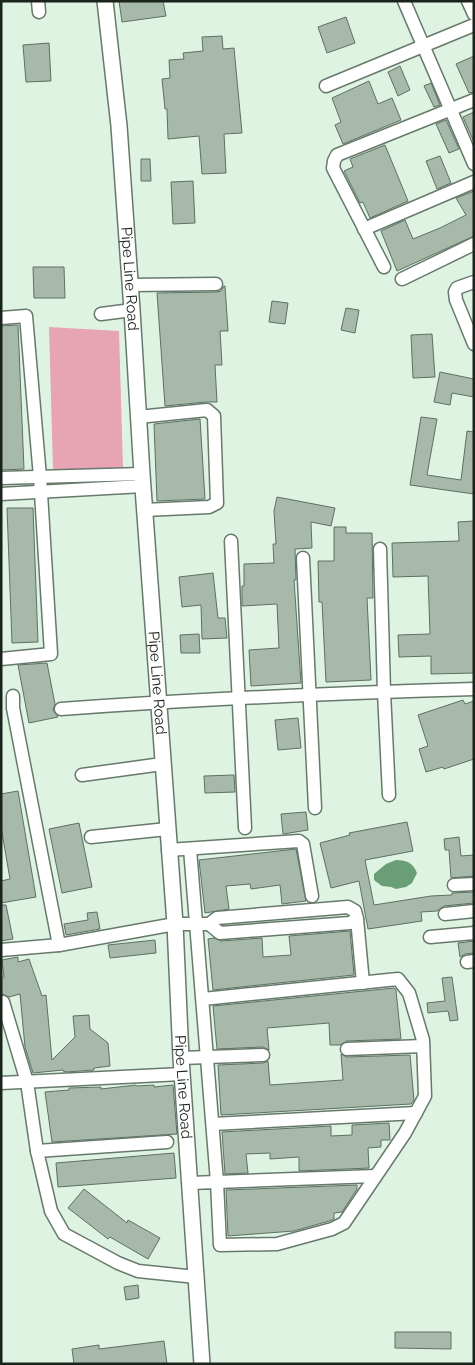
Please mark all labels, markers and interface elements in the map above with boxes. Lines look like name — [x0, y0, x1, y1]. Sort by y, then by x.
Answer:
street label: Pipe Line Road — [117, 226, 142, 331]
street label: Pipe Line Road — [145, 630, 170, 735]
street label: Pipe Line Road — [171, 1035, 196, 1140]

